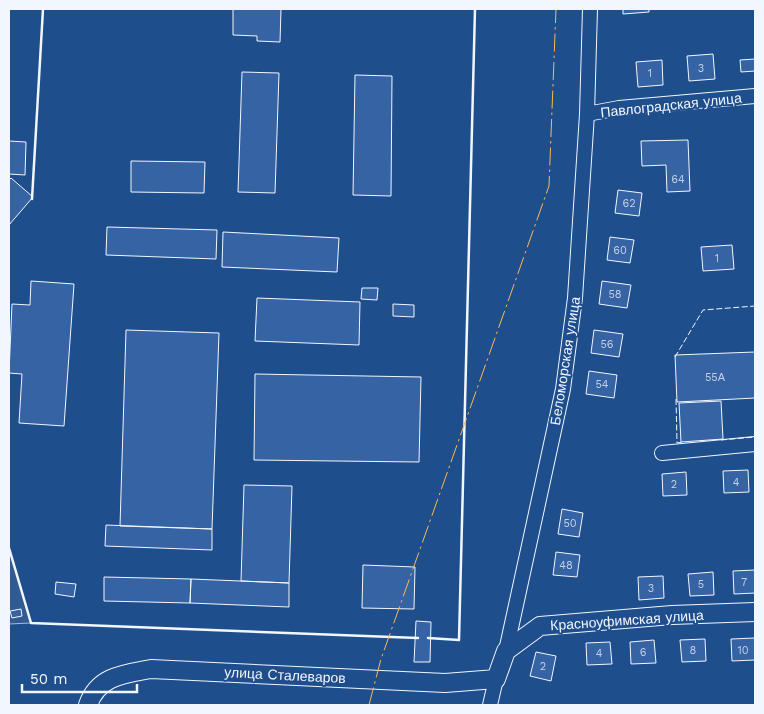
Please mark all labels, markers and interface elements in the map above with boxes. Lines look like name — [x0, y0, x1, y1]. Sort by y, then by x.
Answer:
house number: 3 — [698, 62, 704, 75]
house number: 1 — [648, 67, 652, 80]
street label: Павлоградская улица — [600, 90, 743, 120]
house number: 64 — [671, 173, 685, 186]
house number: 62 — [622, 197, 636, 210]
house number: 60 — [613, 244, 627, 257]
house number: 1 — [715, 252, 719, 265]
house number: 58 — [608, 288, 622, 301]
street label: Беломорская улица — [547, 295, 583, 426]
house number: 56 — [600, 338, 614, 351]
house number: 55А — [705, 371, 726, 384]
house number: 54 — [595, 378, 609, 391]
house number: 4 — [733, 476, 740, 489]
house number: 2 — [671, 478, 677, 491]
house number: 50 — [563, 517, 577, 530]
house number: 48 — [559, 559, 573, 572]
house number: 7 — [741, 576, 747, 589]
house number: 5 — [698, 578, 704, 591]
house number: 3 — [648, 582, 654, 595]
street label: Красноуфимская улица — [550, 607, 705, 633]
house number: 8 — [690, 644, 697, 657]
house number: 10 — [737, 644, 749, 657]
house number: 6 — [640, 646, 647, 659]
house number: 4 — [596, 647, 603, 660]
house number: 2 — [540, 660, 546, 673]
scale bar — [22, 662, 138, 694]
street label: улица Сталеваров — [224, 664, 346, 686]
text: 50 m — [30, 670, 67, 688]

